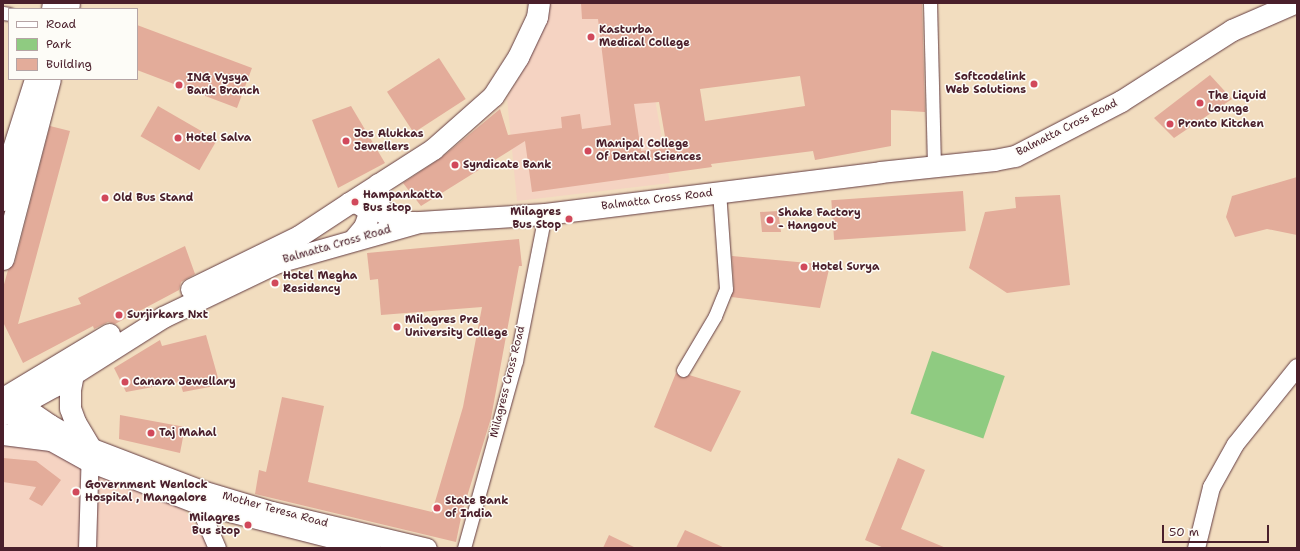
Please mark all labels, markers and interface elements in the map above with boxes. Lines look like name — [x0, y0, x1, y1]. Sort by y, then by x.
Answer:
legend — [8, 8, 138, 80]
text: Road — [46, 16, 76, 32]
place label: Kasturba Medical College — [599, 24, 690, 50]
marker: Kasturba Medical College — [586, 32, 596, 42]
text: Park — [46, 36, 72, 52]
text: Building — [46, 56, 92, 72]
place label: Softcodelink Web Solutions — [945, 71, 1026, 97]
place label: ING Vysya Bank Branch — [187, 72, 260, 98]
marker: Softcodelink Web Solutions — [1029, 79, 1039, 89]
marker: ING Vysya Bank Branch — [174, 80, 184, 90]
place label: The Liquid Lounge — [1208, 90, 1266, 116]
street label: Balmatta Cross Road — [1014, 97, 1120, 159]
marker: The Liquid Lounge — [1195, 98, 1205, 108]
place label: Pronto Kitchen — [1178, 117, 1264, 131]
marker: Pronto Kitchen — [1165, 119, 1175, 129]
place label: Jos Alukkas Jewellers — [354, 128, 424, 154]
place label: Hotel Salva — [186, 131, 251, 145]
marker: Hotel Salva — [173, 133, 183, 143]
marker: Jos Alukkas Jewellers — [341, 136, 351, 146]
place label: Manipal College Of Dental Sciences — [596, 138, 701, 164]
marker: Manipal College Of Dental Sciences — [583, 146, 593, 156]
place label: Syndicate Bank — [463, 158, 551, 172]
marker: Syndicate Bank — [450, 160, 460, 170]
street label: Balmatta Cross Road — [601, 187, 713, 213]
place label: Hampankatta Bus stop — [363, 189, 442, 215]
place label: Old Bus Stand — [113, 191, 193, 205]
marker: Old Bus Stand — [100, 193, 110, 203]
marker: Hampankatta Bus stop — [350, 197, 360, 207]
place label: Milagres Bus Stop — [510, 206, 561, 232]
place label: Shake Factory - Hangout — [778, 207, 861, 233]
marker: Milagres Bus Stop — [564, 214, 574, 224]
marker: Shake Factory - Hangout — [765, 215, 775, 225]
street label: Balmatta Cross Road — [281, 223, 393, 267]
place label: Hotel Surya — [812, 260, 879, 274]
marker: Hotel Surya — [799, 262, 809, 272]
place label: Hotel Megha Residency — [283, 270, 357, 296]
marker: Hotel Megha Residency — [270, 278, 280, 288]
place label: Surjirkars Nxt — [127, 308, 208, 322]
marker: Surjirkars Nxt — [114, 310, 124, 320]
place label: Milagres Pre University College — [405, 314, 508, 340]
marker: Milagres Pre University College — [392, 322, 402, 332]
street label: Milagress Cross Road — [488, 325, 528, 439]
place label: Canara Jewellary — [133, 375, 236, 389]
marker: Canara Jewellary — [120, 377, 130, 387]
place label: Taj Mahal — [159, 426, 217, 440]
marker: Taj Mahal — [146, 428, 156, 438]
place label: Government Wenlock Hospital , Mangalore — [85, 479, 208, 505]
marker: Government Wenlock Hospital , Mangalore — [70, 486, 82, 498]
street label: Mother Teresa Road — [221, 490, 329, 530]
place label: State Bank of India — [445, 495, 508, 521]
marker: State Bank of India — [432, 503, 442, 513]
place label: Milagres Bus stop — [189, 512, 240, 538]
scale bar — [1164, 517, 1271, 543]
marker: Milagres Bus stop — [243, 520, 253, 530]
text: 50 m — [1169, 524, 1199, 540]

